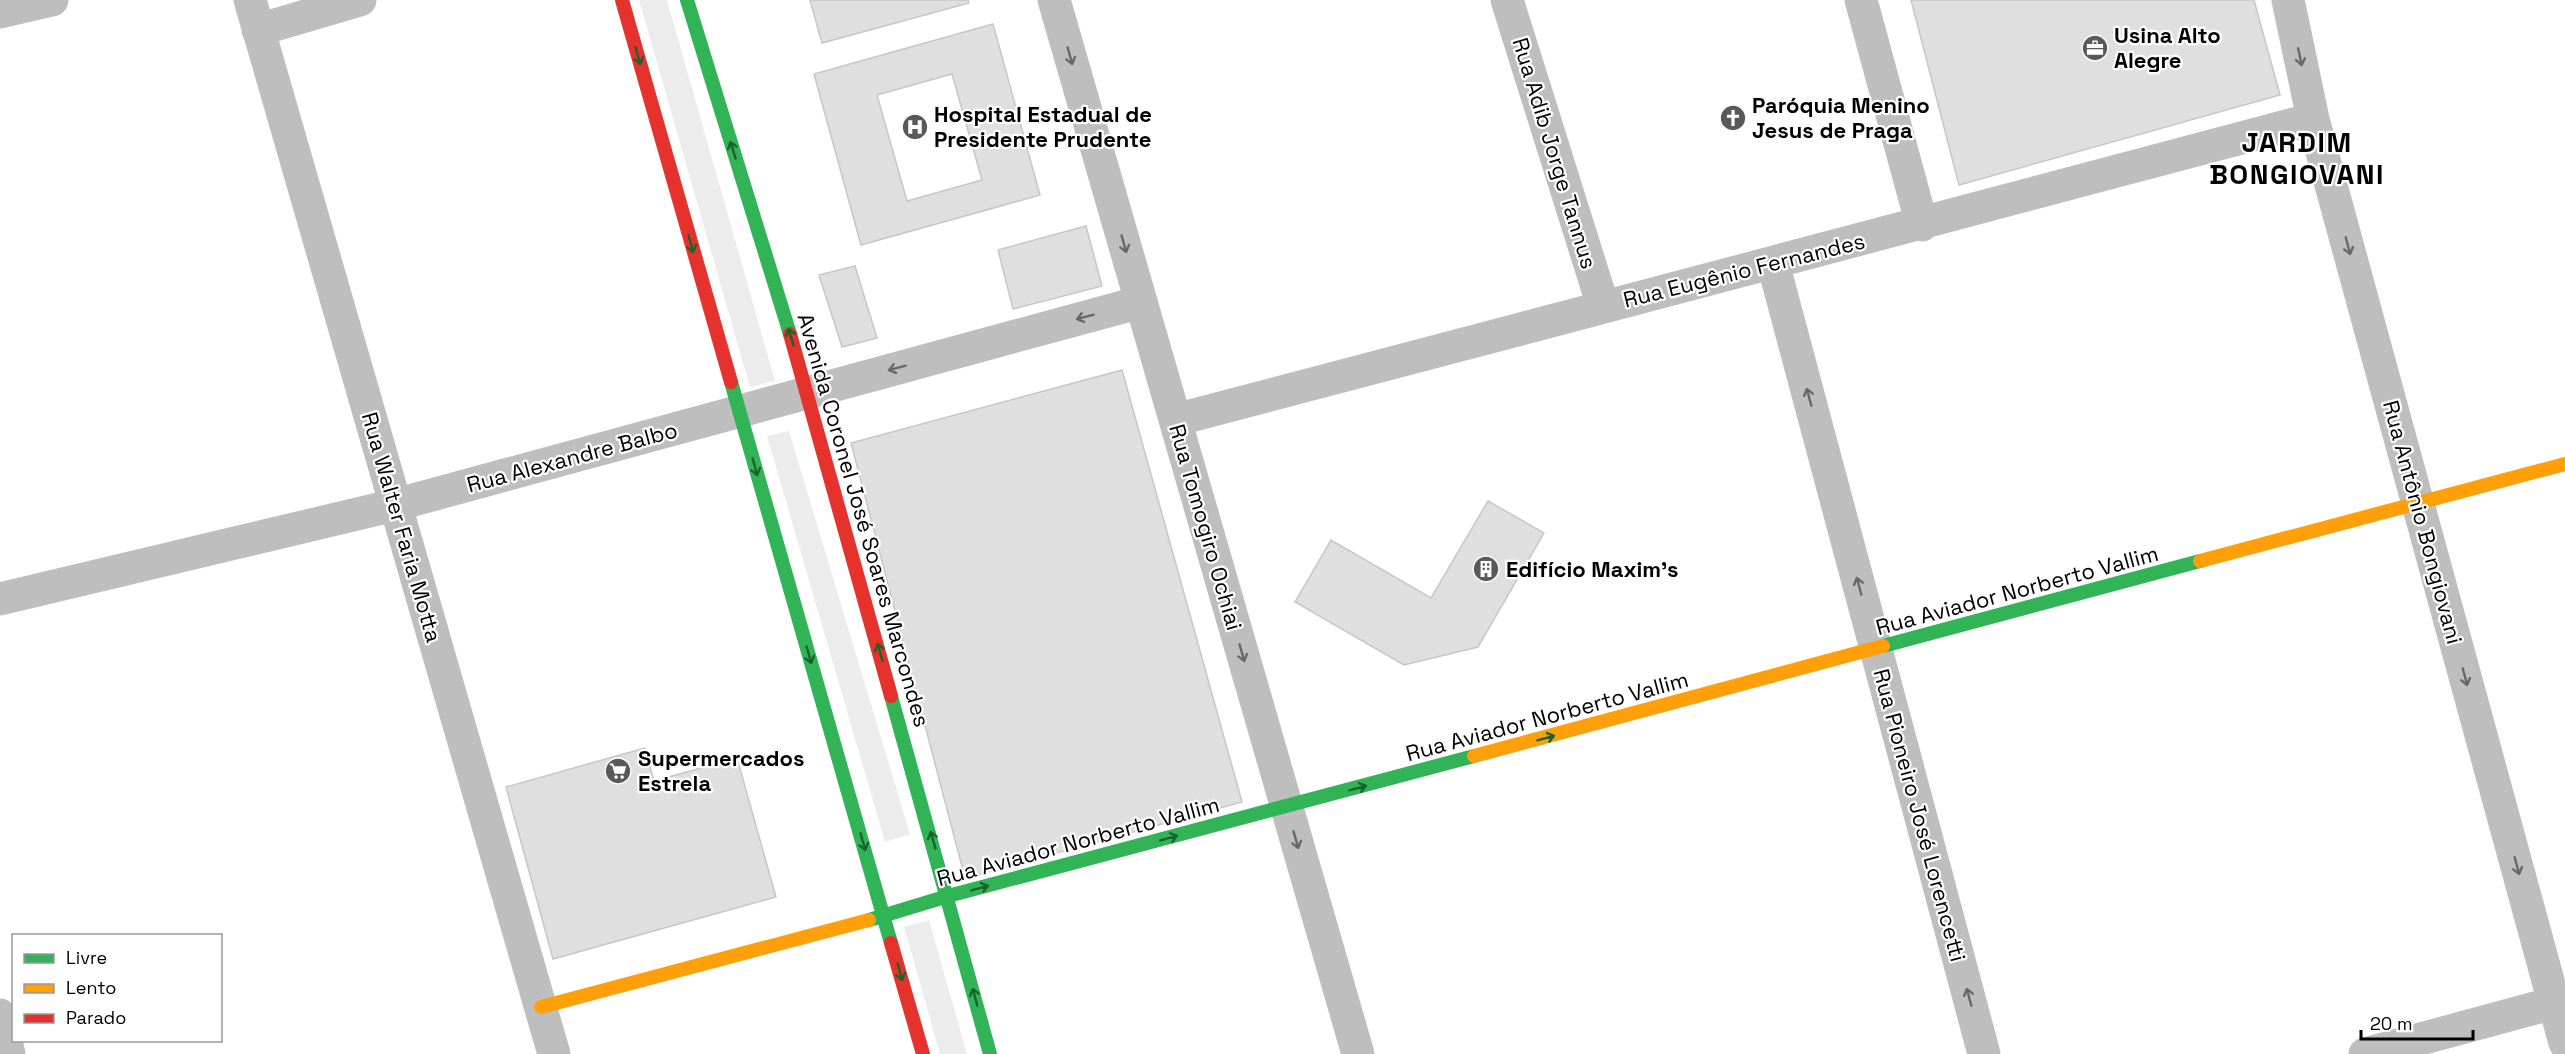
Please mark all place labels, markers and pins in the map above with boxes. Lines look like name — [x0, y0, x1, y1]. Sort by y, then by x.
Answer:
place label: Usina Alto Alegre — [2114, 21, 2221, 74]
office icon: Usina Alto Alegre — [2080, 33, 2110, 63]
place label: Paróquia Menino Jesus de Praga — [1752, 91, 1930, 144]
place label: Hospital Estadual de Presidente Prudente — [934, 100, 1152, 153]
church icon: Paróquia Menino Jesus de Praga — [1718, 103, 1748, 133]
hospital icon: Hospital Estadual de Presidente Prudente — [900, 112, 930, 142]
building icon: Edifício Maxim's — [1471, 554, 1501, 584]
place label: Edifício Maxim's — [1506, 555, 1678, 583]
place label: Supermercados Estrela — [638, 744, 805, 797]
supermarket icon: Supermercados Estrela — [603, 756, 633, 786]

